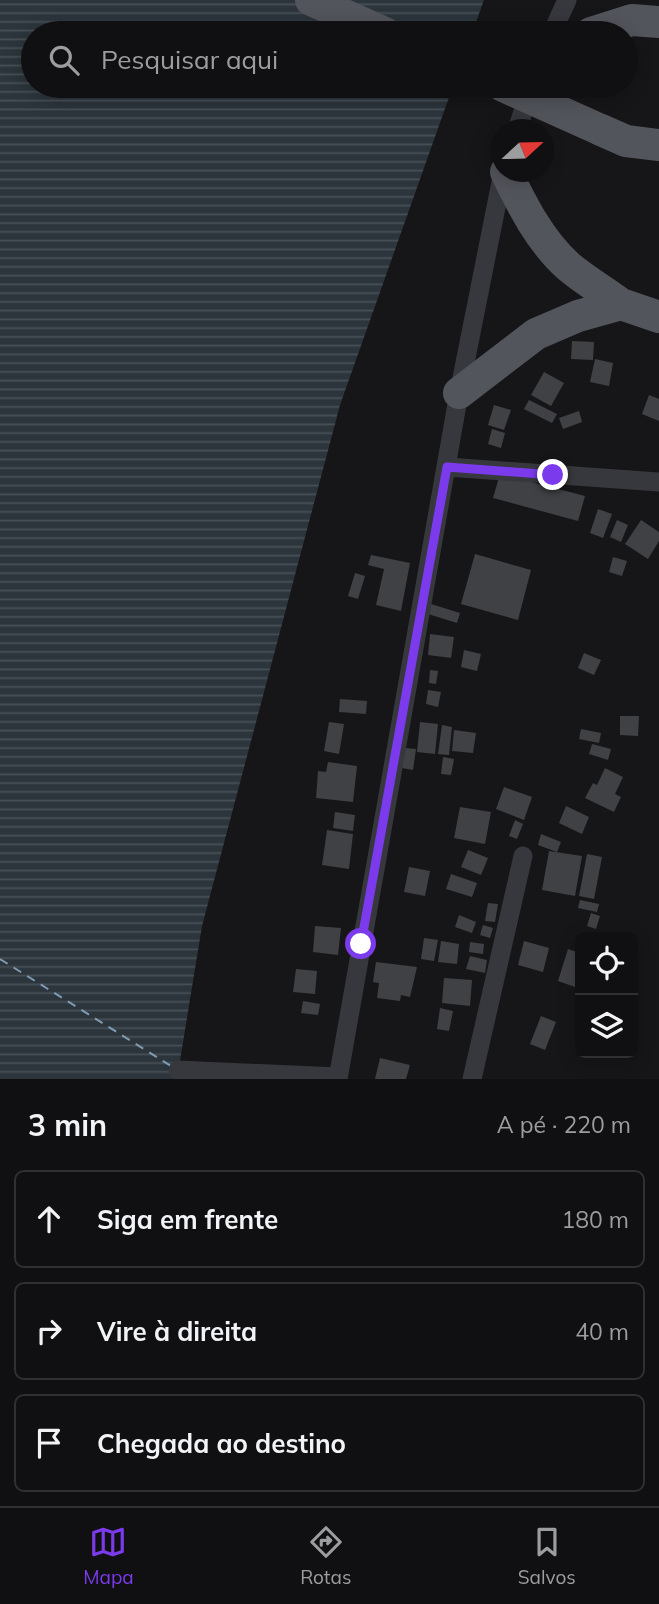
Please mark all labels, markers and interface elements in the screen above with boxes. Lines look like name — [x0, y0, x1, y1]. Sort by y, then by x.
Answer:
search box — [21, 21, 638, 98]
icon: search — [45, 41, 83, 79]
text: Pesquisar aqui — [101, 43, 278, 76]
north arrow — [491, 119, 554, 182]
route end — [537, 459, 568, 490]
route start — [345, 928, 376, 959]
map controls — [575, 932, 638, 1058]
button: locate — [575, 932, 638, 995]
button: layers — [575, 995, 638, 1058]
text: 3 min — [28, 1106, 107, 1144]
text: A pé · 220 m — [497, 1110, 631, 1139]
icon: ahead — [30, 1200, 68, 1238]
text: Siga em frente — [97, 1203, 278, 1236]
text: 180 m — [561, 1205, 629, 1234]
icon: right — [30, 1312, 68, 1350]
text: Vire à direita — [97, 1315, 257, 1348]
text: 40 m — [575, 1317, 629, 1346]
icon: arrive — [30, 1424, 68, 1462]
text: Chegada ao destino — [97, 1427, 346, 1460]
tab: Mapa — [83, 1523, 134, 1589]
tab: Rotas — [300, 1523, 351, 1589]
tab: Salvos — [518, 1523, 576, 1589]

